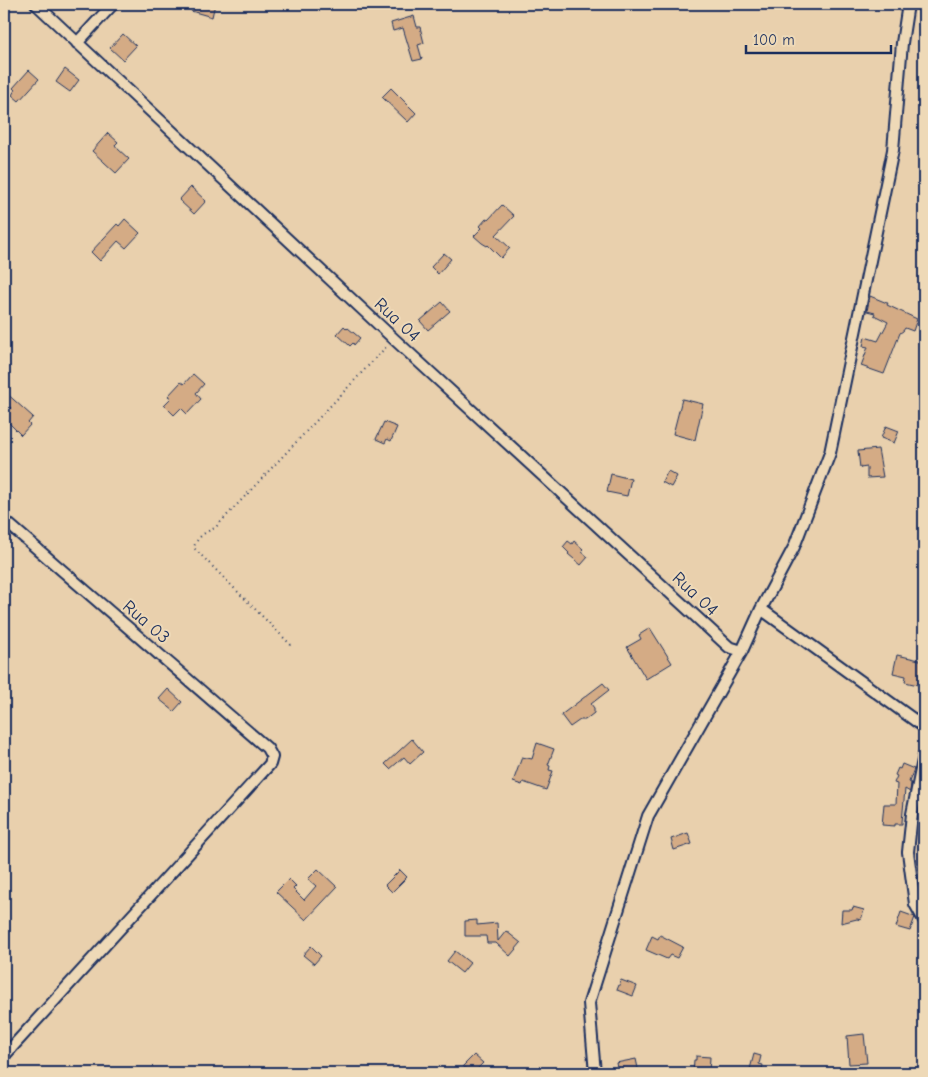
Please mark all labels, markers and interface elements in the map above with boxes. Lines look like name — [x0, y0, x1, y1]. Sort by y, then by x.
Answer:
scale bar — [746, 22, 890, 54]
text: 100 m — [753, 31, 795, 49]
street label: Rua 04 — [370, 294, 424, 346]
street label: Rua 04 — [668, 568, 722, 620]
street label: Rua 03 — [118, 596, 174, 648]

